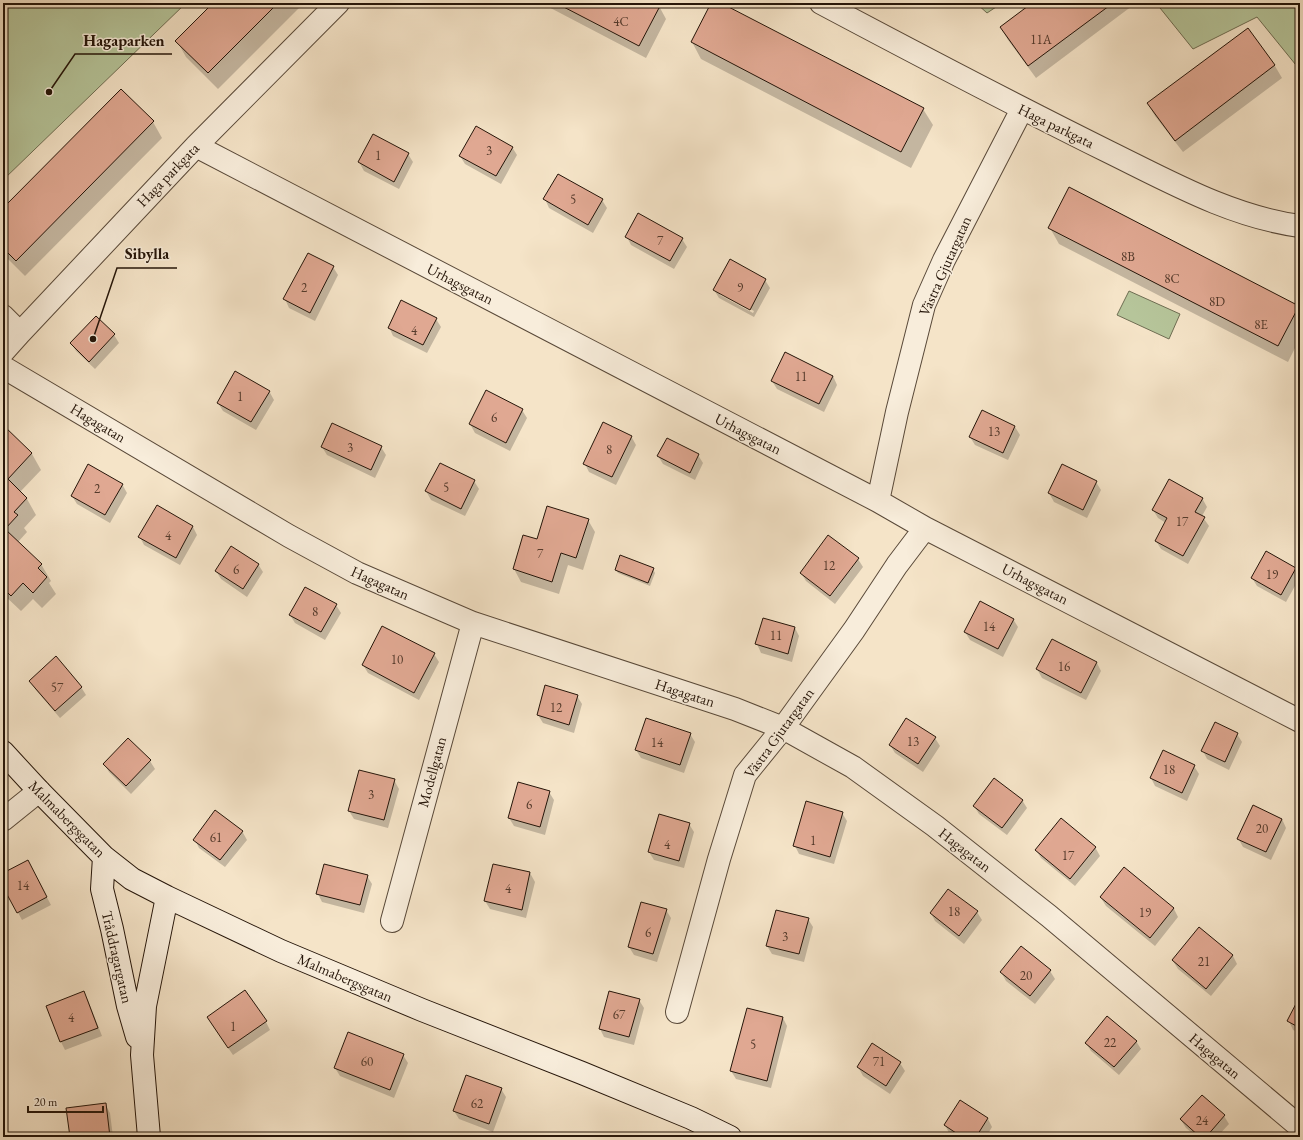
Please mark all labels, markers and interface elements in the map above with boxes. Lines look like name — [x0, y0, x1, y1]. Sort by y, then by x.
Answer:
house number: 4C — [613, 13, 629, 30]
callout: Hagaparken — [75, 26, 172, 54]
text: Hagaparken — [83, 30, 165, 51]
house number: 11A — [1030, 31, 1053, 48]
street label: Haga parkgata — [1015, 99, 1097, 152]
street label: Haga parkgata — [132, 138, 203, 211]
house number: 3 — [486, 142, 492, 159]
house number: 1 — [375, 147, 381, 164]
house number: 5 — [570, 191, 576, 208]
street label: Västra Gjutargatan — [914, 213, 975, 319]
house number: 7 — [657, 232, 664, 249]
callout: Sibylla — [117, 240, 177, 268]
text: Sibylla — [125, 243, 170, 264]
house number: 8B — [1121, 248, 1135, 265]
street label: Urhagsgatan — [424, 259, 497, 308]
house number: 8C — [1164, 270, 1180, 287]
house number: 2 — [301, 279, 308, 296]
house number: 9 — [737, 279, 744, 296]
house number: 8D — [1209, 293, 1225, 310]
house number: 8E — [1254, 316, 1268, 333]
house number: 4 — [411, 322, 418, 339]
house number: 11 — [795, 368, 807, 385]
house number: 1 — [237, 388, 243, 405]
street label: Hagagatan — [67, 399, 130, 447]
house number: 6 — [491, 409, 497, 426]
street label: Urhagsgatan — [712, 409, 785, 458]
house number: 13 — [988, 423, 1000, 440]
house number: 3 — [347, 439, 353, 456]
house number: 8 — [606, 441, 612, 458]
house number: 5 — [443, 479, 449, 496]
house number: 2 — [94, 480, 101, 497]
house number: 17 — [1176, 513, 1189, 530]
house number: 4 — [165, 527, 172, 544]
house number: 7 — [537, 545, 544, 562]
house number: 12 — [823, 557, 836, 574]
street label: Urhagsgatan — [999, 559, 1072, 608]
house number: 6 — [233, 561, 239, 578]
street label: Hagagatan — [348, 561, 412, 604]
house number: 19 — [1266, 566, 1279, 583]
house number: 8 — [312, 603, 318, 620]
house number: 14 — [983, 618, 996, 635]
house number: 11 — [770, 627, 782, 644]
house number: 10 — [391, 651, 403, 668]
house number: 16 — [1058, 658, 1070, 675]
street label: Hagagatan — [653, 674, 718, 711]
house number: 57 — [51, 679, 64, 696]
street label: Västra Gjutargatan — [739, 684, 818, 782]
house number: 12 — [550, 699, 563, 716]
house number: 13 — [907, 733, 919, 750]
street label: Modellgatan — [413, 734, 450, 809]
house number: 14 — [651, 734, 664, 751]
house number: 18 — [1163, 761, 1175, 778]
street label: Malmabergsgatan — [25, 776, 110, 861]
house number: 3 — [368, 786, 374, 803]
house number: 6 — [526, 796, 532, 813]
house number: 20 — [1256, 820, 1268, 837]
street label: Hagagatan — [935, 823, 996, 876]
house number: 61 — [210, 829, 222, 846]
house number: 1 — [810, 832, 816, 849]
house number: 4 — [664, 836, 671, 853]
house number: 17 — [1062, 847, 1075, 864]
house number: 14 — [17, 877, 30, 894]
house number: 4 — [505, 880, 512, 897]
house number: 18 — [948, 903, 960, 920]
house number: 19 — [1139, 904, 1152, 921]
street label: Tråddragargatan — [98, 909, 137, 1005]
house number: 6 — [645, 924, 651, 941]
house number: 3 — [782, 928, 788, 945]
street label: Malmabergsgatan — [295, 949, 396, 1006]
house number: 21 — [1198, 953, 1210, 970]
house number: 20 — [1020, 967, 1032, 984]
house number: 67 — [613, 1006, 626, 1023]
house number: 4 — [68, 1009, 75, 1026]
house number: 1 — [230, 1018, 236, 1035]
street label: Hagagatan — [1186, 1028, 1245, 1083]
house number: 22 — [1104, 1034, 1117, 1051]
house number: 5 — [750, 1036, 756, 1053]
house number: 60 — [361, 1053, 373, 1070]
house number: 71 — [873, 1053, 885, 1070]
scale bar — [28, 1088, 103, 1114]
text: 20 m — [34, 1094, 58, 1110]
house number: 62 — [471, 1095, 484, 1112]
house number: 24 — [1196, 1112, 1209, 1129]

